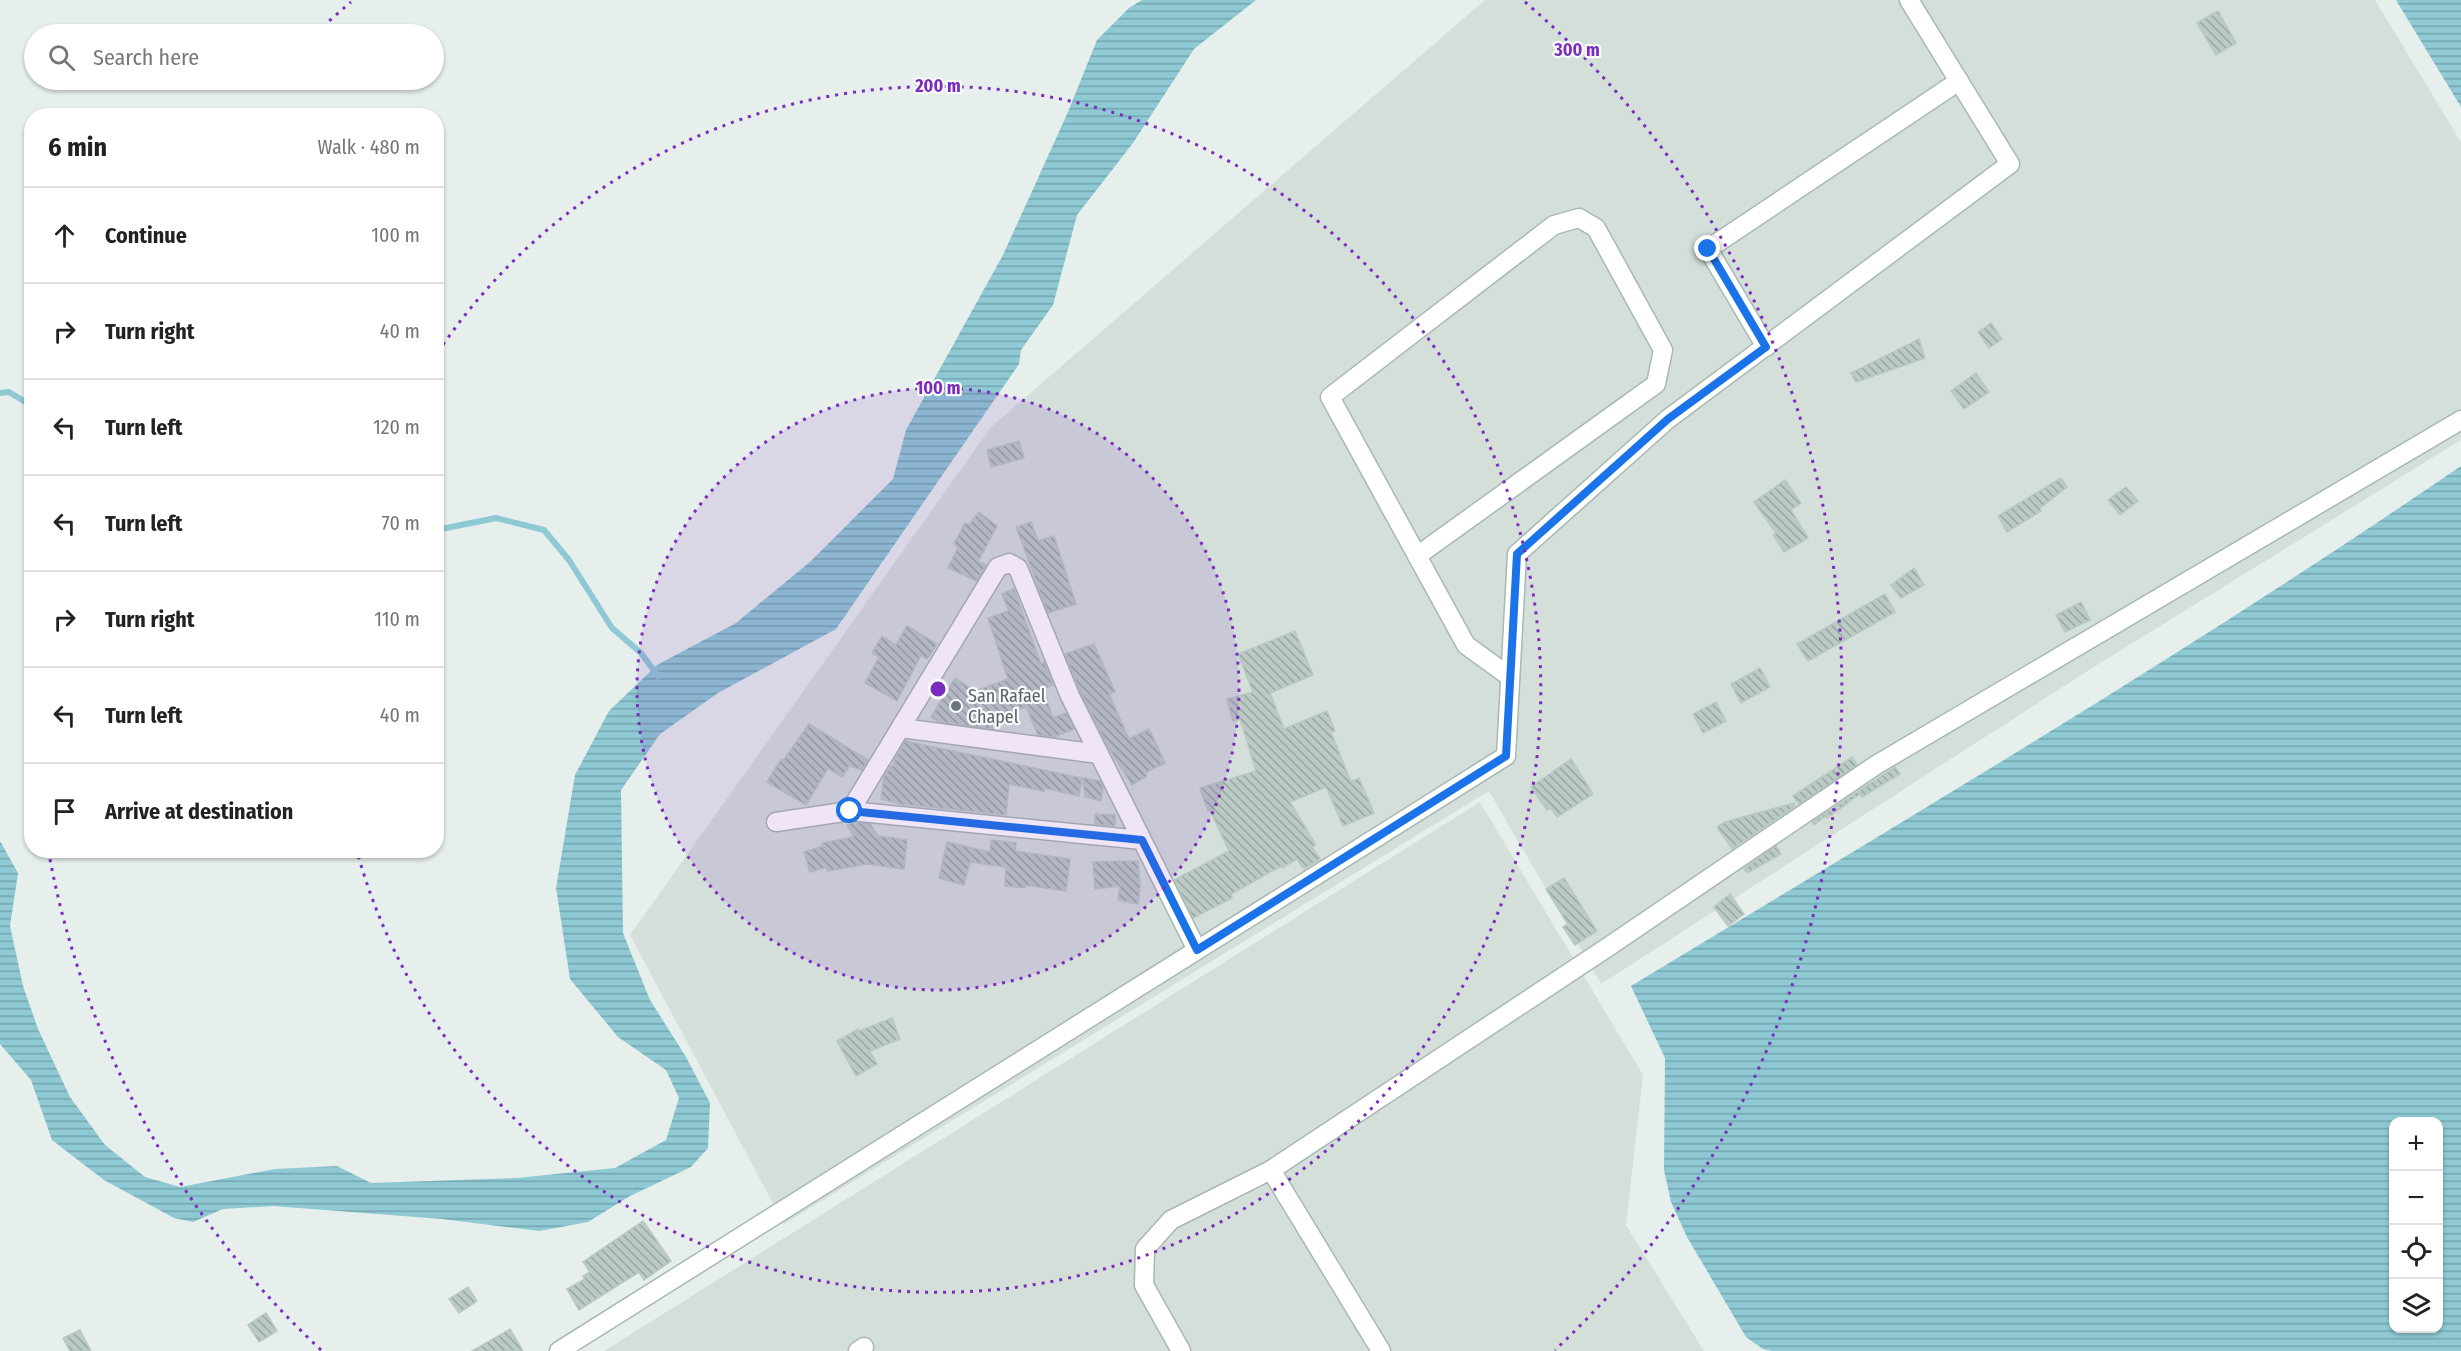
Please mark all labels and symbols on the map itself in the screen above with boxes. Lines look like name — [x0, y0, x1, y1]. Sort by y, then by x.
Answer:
text: 300 m — [1553, 39, 1600, 61]
text: 200 m — [914, 75, 961, 97]
route end — [1694, 235, 1720, 261]
text: 100 m — [916, 377, 960, 399]
centre of rings — [928, 679, 948, 699]
place label: San Rafael Chapel — [968, 685, 1046, 728]
marker: San Rafael Chapel — [949, 699, 963, 713]
route start — [836, 797, 862, 823]

